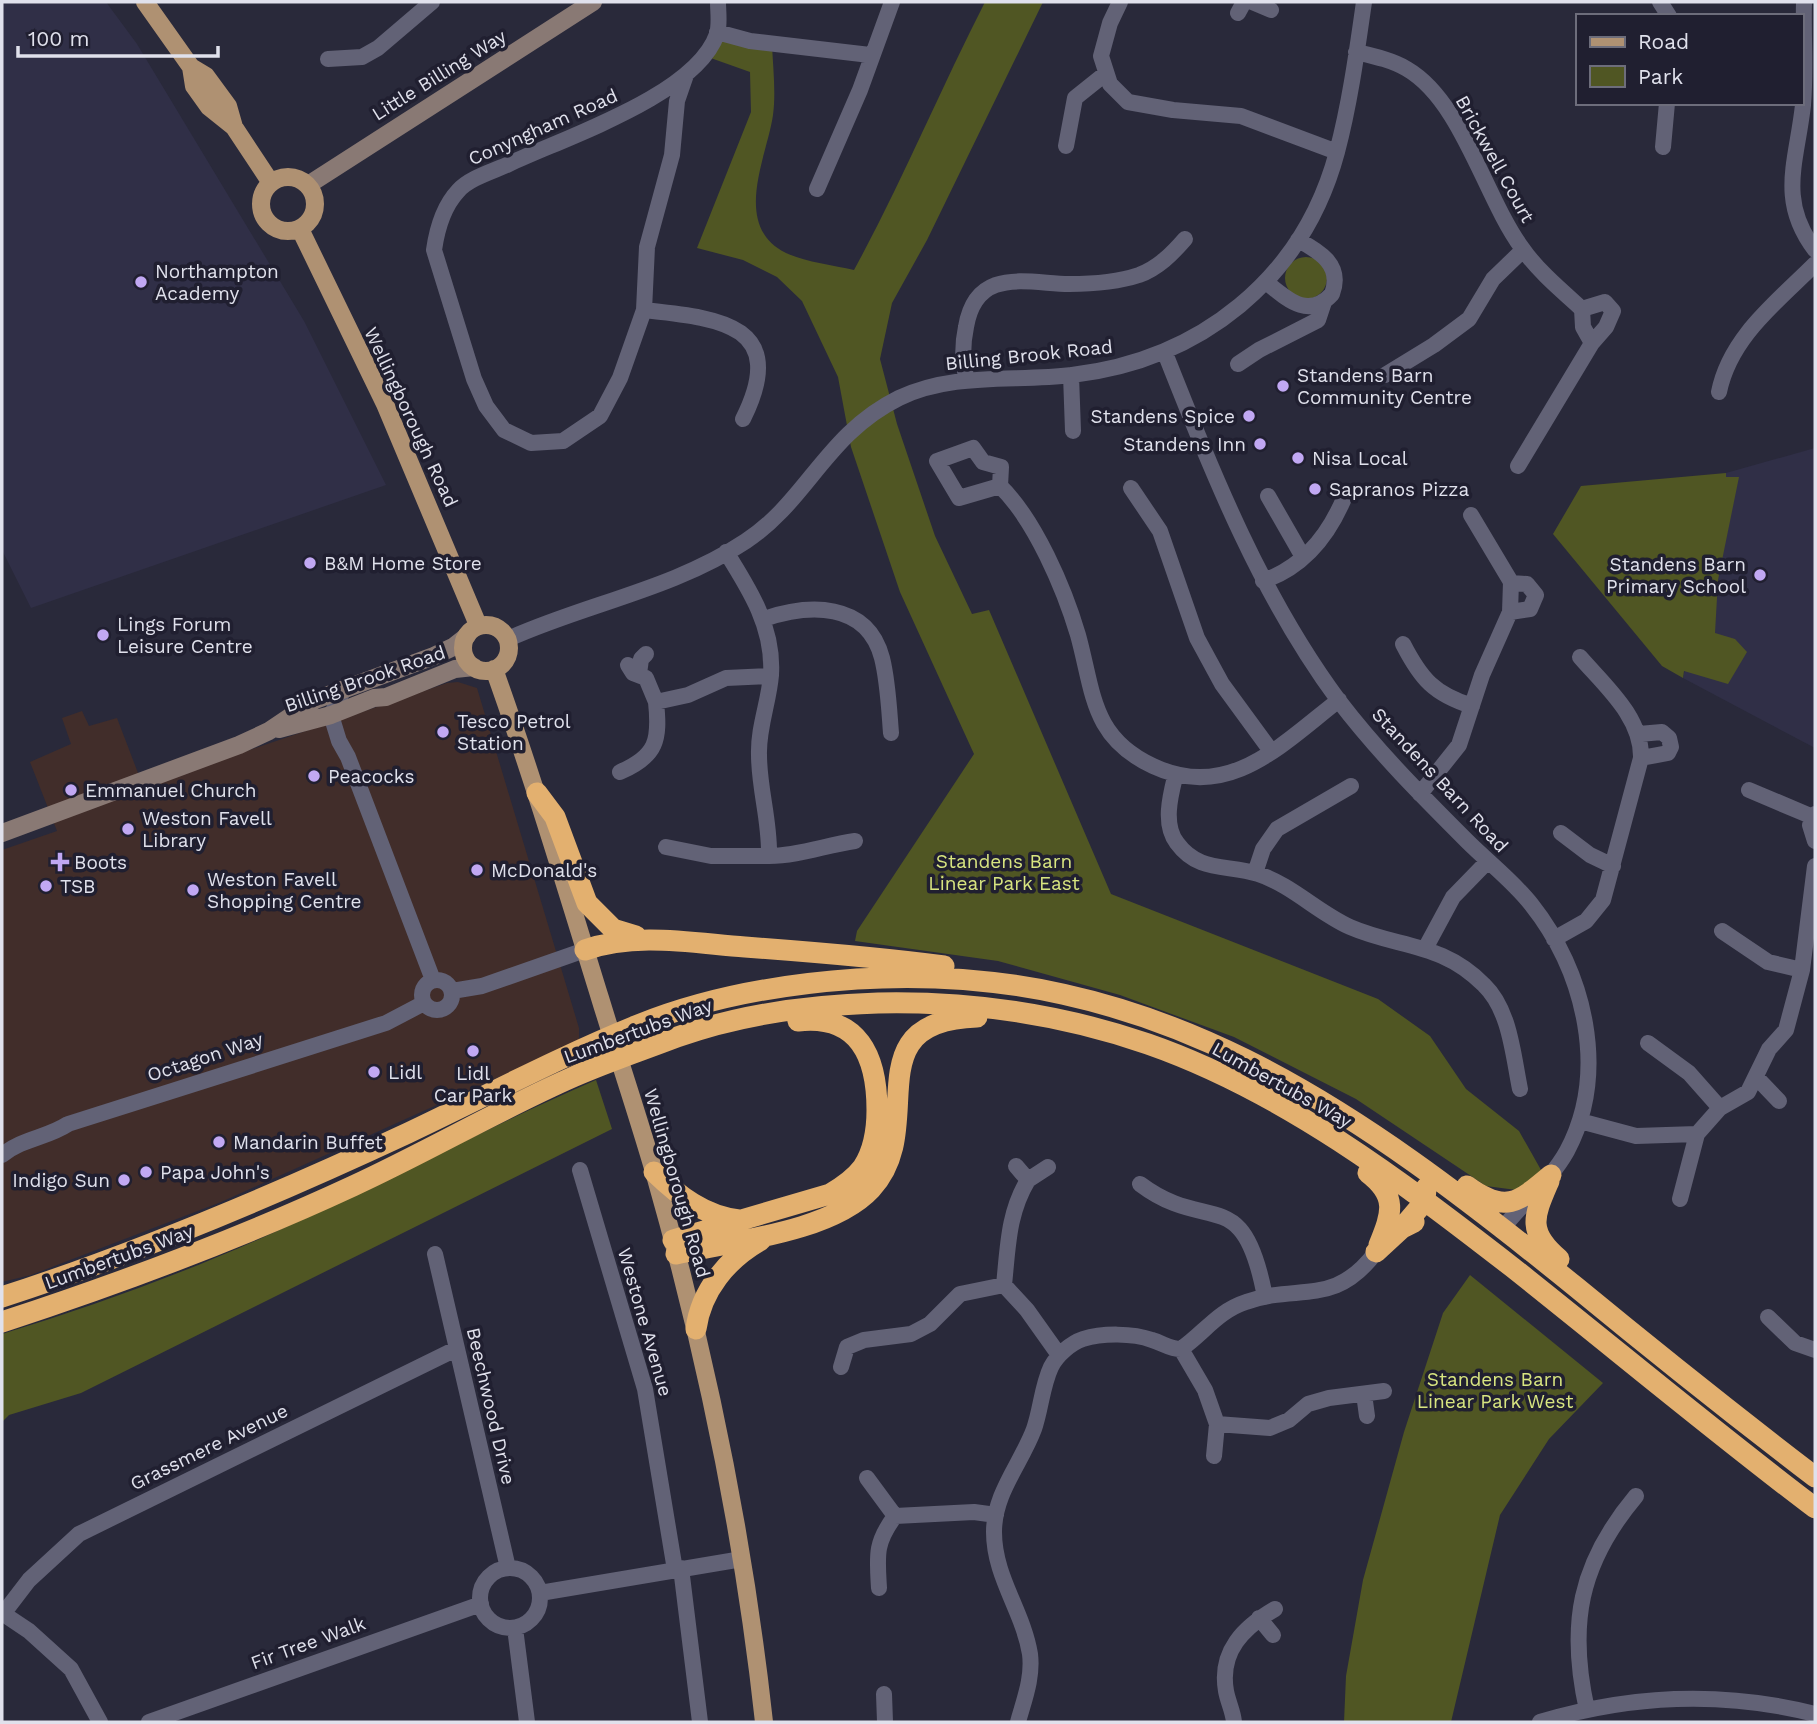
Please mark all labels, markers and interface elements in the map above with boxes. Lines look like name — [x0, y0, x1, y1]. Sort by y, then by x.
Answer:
scale bar — [18, 14, 217, 58]
legend — [1576, 14, 1803, 105]
street label: Little Billing Way — [368, 24, 511, 126]
text: 100 m — [28, 26, 90, 51]
text: Road — [1638, 29, 1689, 54]
text: Park — [1638, 64, 1683, 89]
street label: Conyngham Road — [465, 84, 621, 170]
street label: Brickwell Court — [1451, 91, 1539, 227]
place label: Northampton Academy — [155, 260, 279, 305]
marker: Northampton Academy — [133, 274, 149, 290]
street label: Wellingborough Road — [359, 323, 463, 511]
street label: Billing Brook Road — [944, 335, 1114, 375]
place label: Standens Barn Community Centre — [1297, 364, 1472, 409]
marker: Standens Barn Community Centre — [1275, 378, 1291, 394]
place label: Standens Spice — [1091, 405, 1235, 428]
marker: Standens Spice — [1241, 408, 1257, 424]
place label: Standens Inn — [1123, 433, 1246, 456]
marker: Standens Inn — [1252, 436, 1268, 452]
place label: Nisa Local — [1312, 447, 1408, 470]
marker: Nisa Local — [1290, 450, 1306, 466]
place label: Sapranos Pizza — [1329, 478, 1469, 501]
marker: Sapranos Pizza — [1307, 481, 1323, 497]
place label: B&M Home Store — [324, 552, 482, 575]
place label: Standens Barn Primary School — [1606, 553, 1746, 598]
marker: B&M Home Store — [302, 555, 318, 571]
marker: Standens Barn Primary School — [1752, 567, 1768, 583]
place label: Lings Forum Leisure Centre — [117, 613, 253, 658]
marker: Lings Forum Leisure Centre — [95, 627, 111, 643]
street label: Billing Brook Road — [282, 641, 448, 717]
street label: Standens Barn Road — [1367, 703, 1513, 857]
place label: Tesco Petrol Station — [457, 710, 571, 755]
marker: Tesco Petrol Station — [435, 724, 451, 740]
place label: Peacocks — [328, 765, 414, 788]
marker: Peacocks — [306, 768, 322, 784]
place label: Emmanuel Church — [85, 779, 257, 802]
marker: Emmanuel Church — [63, 782, 79, 798]
place label: Weston Favell Library — [142, 807, 272, 852]
marker: Weston Favell Library — [120, 821, 136, 837]
park label: Standens Barn Linear Park East — [928, 850, 1080, 895]
place label: Boots — [74, 851, 127, 874]
marker: Boots — [52, 854, 68, 870]
place label: McDonald's — [491, 859, 597, 882]
marker: McDonald's — [469, 862, 485, 878]
place label: Weston Favell Shopping Centre — [207, 868, 362, 913]
place label: TSB — [60, 875, 96, 898]
marker: TSB — [38, 878, 54, 894]
marker: Weston Favell Shopping Centre — [185, 882, 201, 898]
street label: Lumbertubs Way — [561, 993, 715, 1069]
street label: Octagon Way — [144, 1027, 266, 1087]
street label: Lumbertubs Way — [1208, 1037, 1356, 1133]
marker: Lidl Car Park — [465, 1043, 481, 1059]
place label: Lidl — [388, 1061, 422, 1084]
place label: Lidl Car Park — [434, 1062, 512, 1107]
marker: Lidl — [366, 1064, 382, 1080]
street label: Wellingborough Road — [639, 1086, 715, 1280]
place label: Mandarin Buffet — [233, 1131, 383, 1154]
marker: Mandarin Buffet — [211, 1134, 227, 1150]
place label: Papa John's — [160, 1161, 270, 1184]
marker: Papa John's — [138, 1164, 154, 1180]
place label: Indigo Sun — [12, 1169, 110, 1192]
marker: Indigo Sun — [116, 1172, 132, 1188]
street label: Lumbertubs Way — [42, 1219, 196, 1295]
street label: Westone Avenue — [613, 1245, 677, 1399]
street label: Beechwood Drive — [462, 1325, 520, 1487]
park label: Standens Barn Linear Park West — [1417, 1368, 1573, 1413]
street label: Grassmere Avenue — [126, 1399, 292, 1495]
street label: Fir Tree Walk — [248, 1612, 369, 1674]

